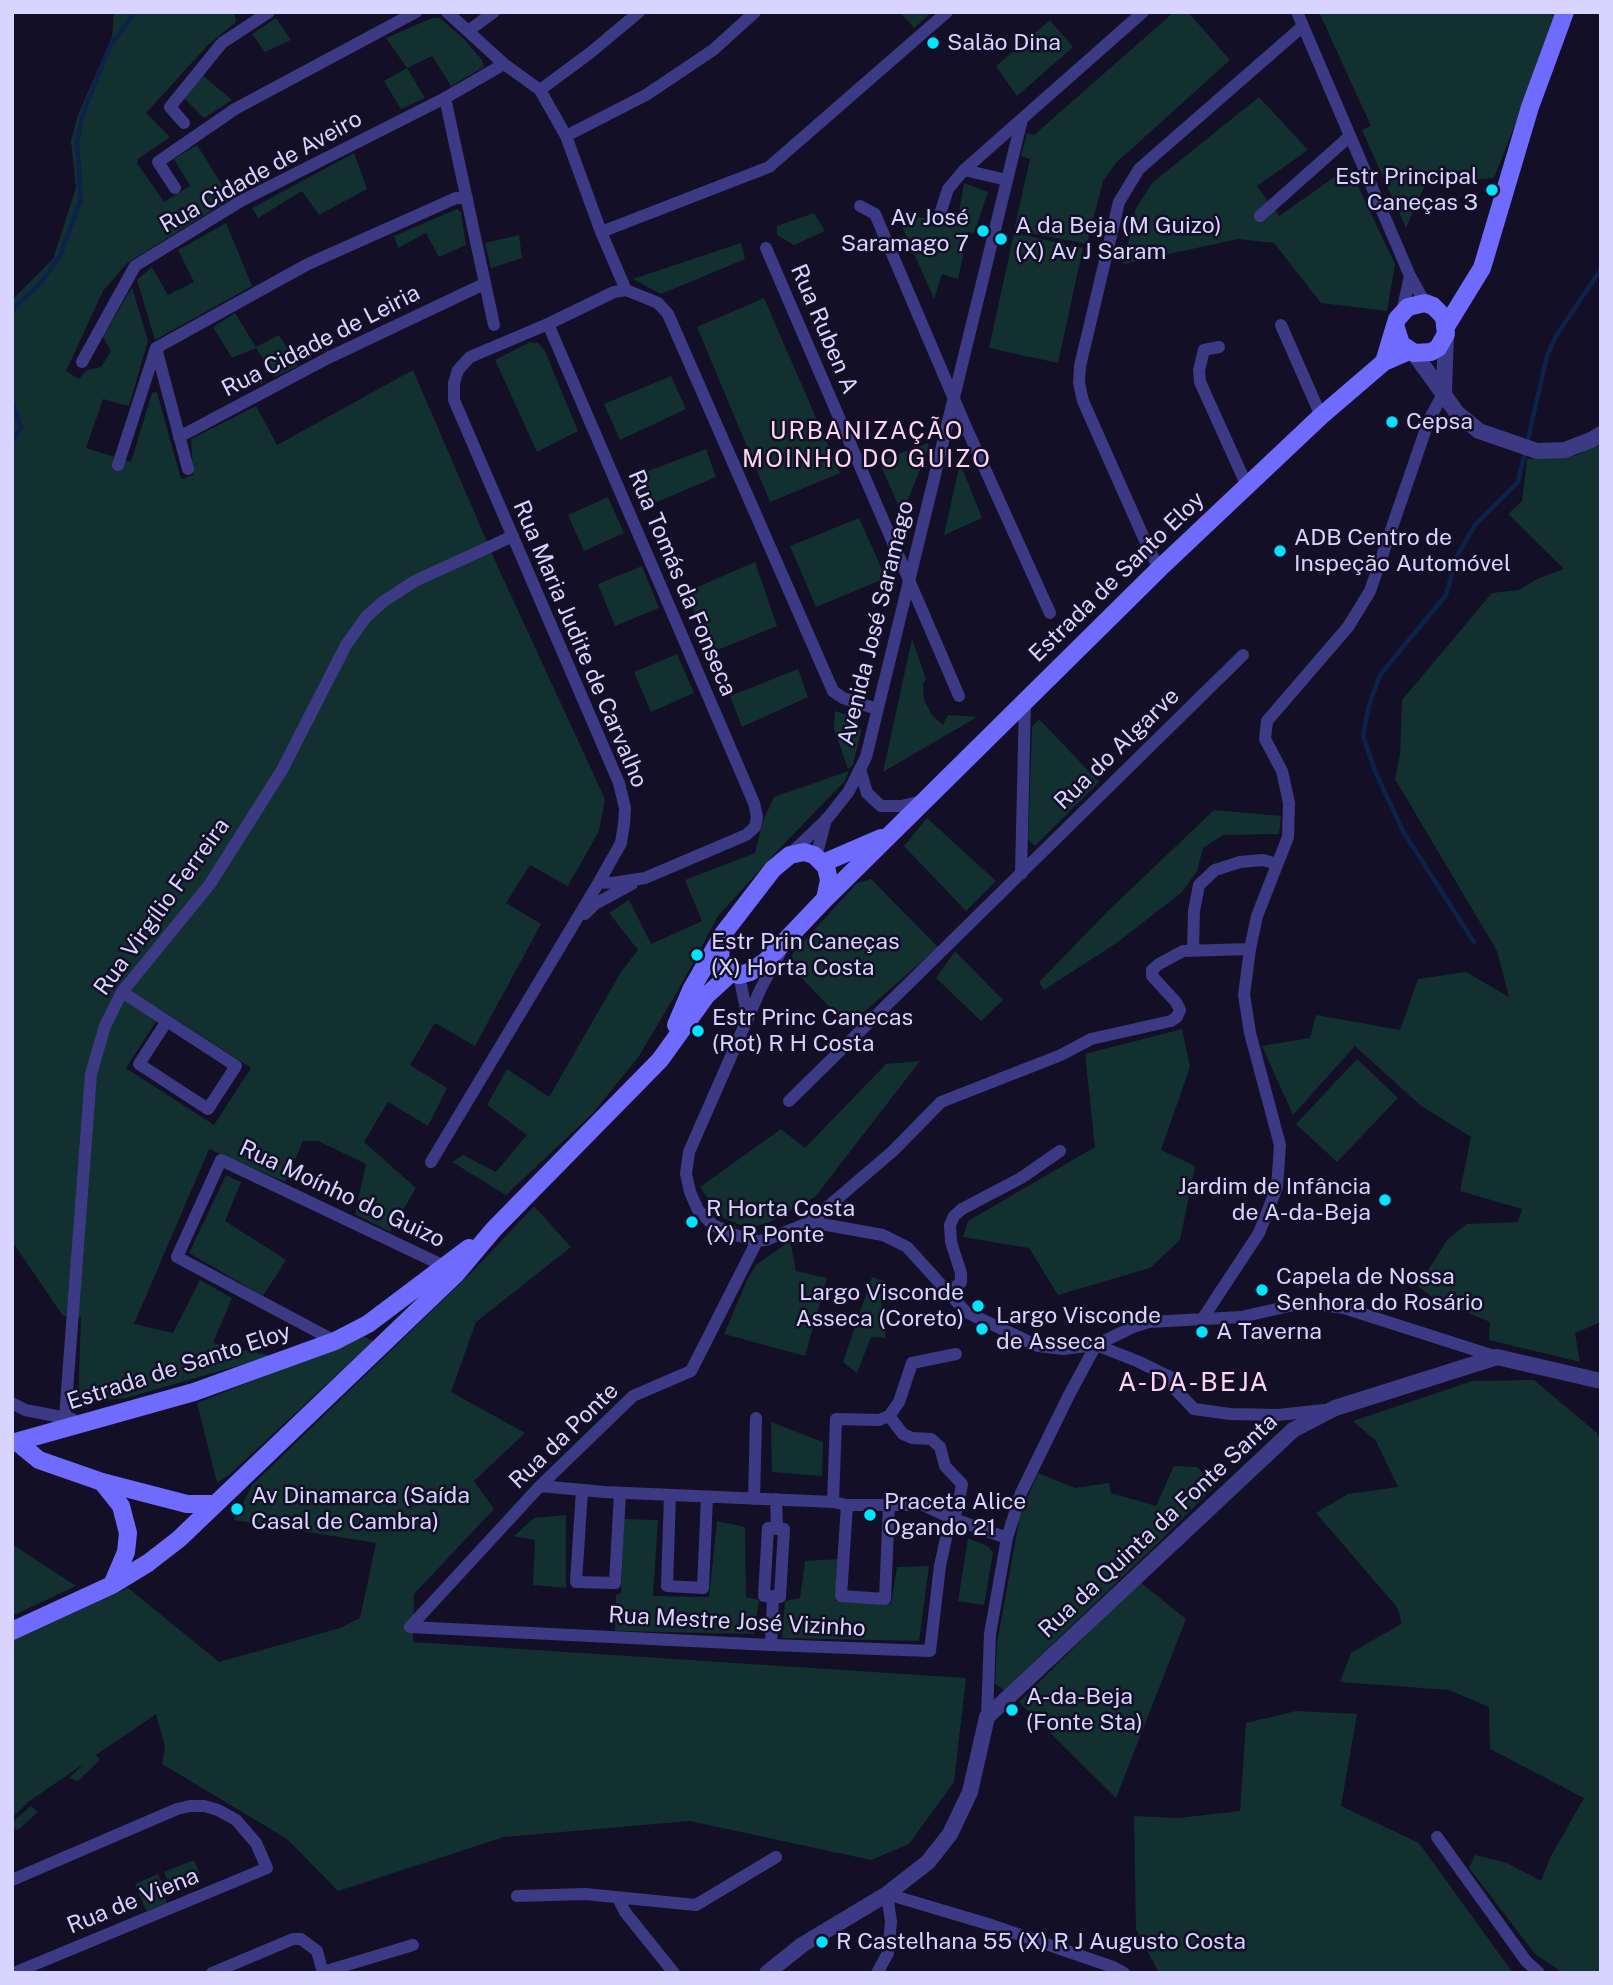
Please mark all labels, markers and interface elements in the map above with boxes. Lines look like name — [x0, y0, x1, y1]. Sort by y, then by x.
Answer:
place label: Salão Dina — [947, 29, 1061, 57]
marker: Salão Dina — [925, 35, 941, 51]
street label: Rua Cidade de Aveiro — [155, 105, 367, 239]
place label: Estr Principal Caneças 3 — [1335, 163, 1478, 217]
marker: Estr Principal Caneças 3 — [1484, 182, 1500, 198]
place label: Av José Saramago 7 — [841, 204, 969, 258]
place label: A da Beja (M Guizo) (X) Av J Saram — [1015, 212, 1222, 266]
marker: Av José Saramago 7 — [975, 223, 991, 239]
marker: A da Beja (M Guizo) (X) Av J Saram — [993, 231, 1009, 247]
street label: Rua Ruben A — [784, 260, 864, 398]
street label: Rua Cidade de Leiria — [217, 279, 425, 403]
place label: Cepsa — [1406, 408, 1473, 436]
marker: Cepsa — [1384, 414, 1400, 430]
district label: URBANIZAÇÃO MOINHO DO GUIZO — [744, 418, 990, 474]
street label: Rua Tomás da Fonseca — [622, 466, 742, 700]
street label: Estrada de Santo Eloy — [1023, 486, 1211, 668]
street label: Rua Maria Judite de Carvalho — [507, 496, 653, 792]
street label: Avenida José Saramago — [832, 498, 920, 748]
place label: ADB Centro de Inspeção Automóvel — [1294, 524, 1511, 578]
marker: ADB Centro de Inspeção Automóvel — [1272, 543, 1288, 559]
street label: Rua do Algarve — [1049, 682, 1185, 816]
street label: Rua Virgílio Ferreira — [88, 813, 236, 1001]
place label: Estr Prin Caneças (X) Horta Costa — [711, 928, 900, 982]
marker: Estr Prin Caneças (X) Horta Costa — [689, 947, 705, 963]
place label: Estr Princ Canecas (Rot) R H Costa — [712, 1004, 913, 1058]
marker: Estr Princ Canecas (Rot) R H Costa — [690, 1023, 706, 1039]
street label: Rua Moínho do Guizo — [235, 1134, 449, 1254]
place label: Jardim de Infância de A-da-Beja — [1178, 1173, 1371, 1227]
marker: Jardim de Infância de A-da-Beja — [1377, 1192, 1393, 1208]
place label: R Horta Costa (X) R Ponte — [706, 1195, 855, 1249]
marker: R Horta Costa (X) R Ponte — [684, 1214, 700, 1230]
place label: Capela de Nossa Senhora do Rosário — [1276, 1263, 1483, 1317]
place label: Largo Visconde Asseca (Coreto) — [796, 1279, 964, 1333]
marker: Capela de Nossa Senhora do Rosário — [1254, 1282, 1270, 1298]
marker: Largo Visconde Asseca (Coreto) — [970, 1298, 986, 1314]
place label: Largo Visconde de Asseca — [996, 1302, 1161, 1356]
street label: Estrada de Santo Eloy — [64, 1318, 294, 1416]
place label: A Taverna — [1216, 1318, 1322, 1346]
marker: Largo Visconde de Asseca — [974, 1321, 990, 1337]
marker: A Taverna — [1194, 1324, 1210, 1340]
district label: A-DA-BEJA — [1119, 1367, 1269, 1399]
street label: Rua da Ponte — [504, 1377, 624, 1495]
street label: Rua da Quinta da Fonte Santa — [1033, 1408, 1283, 1644]
place label: Av Dinamarca (Saída Casal de Cambra) — [251, 1482, 470, 1536]
place label: Praceta Alice Ogando 21 — [884, 1488, 1026, 1542]
marker: Av Dinamarca (Saída Casal de Cambra) — [229, 1501, 245, 1517]
marker: Praceta Alice Ogando 21 — [862, 1507, 878, 1523]
street label: Rua Mestre José Vizinho — [608, 1601, 866, 1643]
place label: A-da-Beja (Fonte Sta) — [1026, 1683, 1143, 1737]
marker: A-da-Beja (Fonte Sta) — [1004, 1702, 1020, 1718]
street label: Rua de Viena — [63, 1862, 203, 1940]
place label: R Castelhana 55 (X) R J Augusto Costa — [836, 1928, 1246, 1956]
marker: R Castelhana 55 (X) R J Augusto Costa — [814, 1934, 830, 1950]

